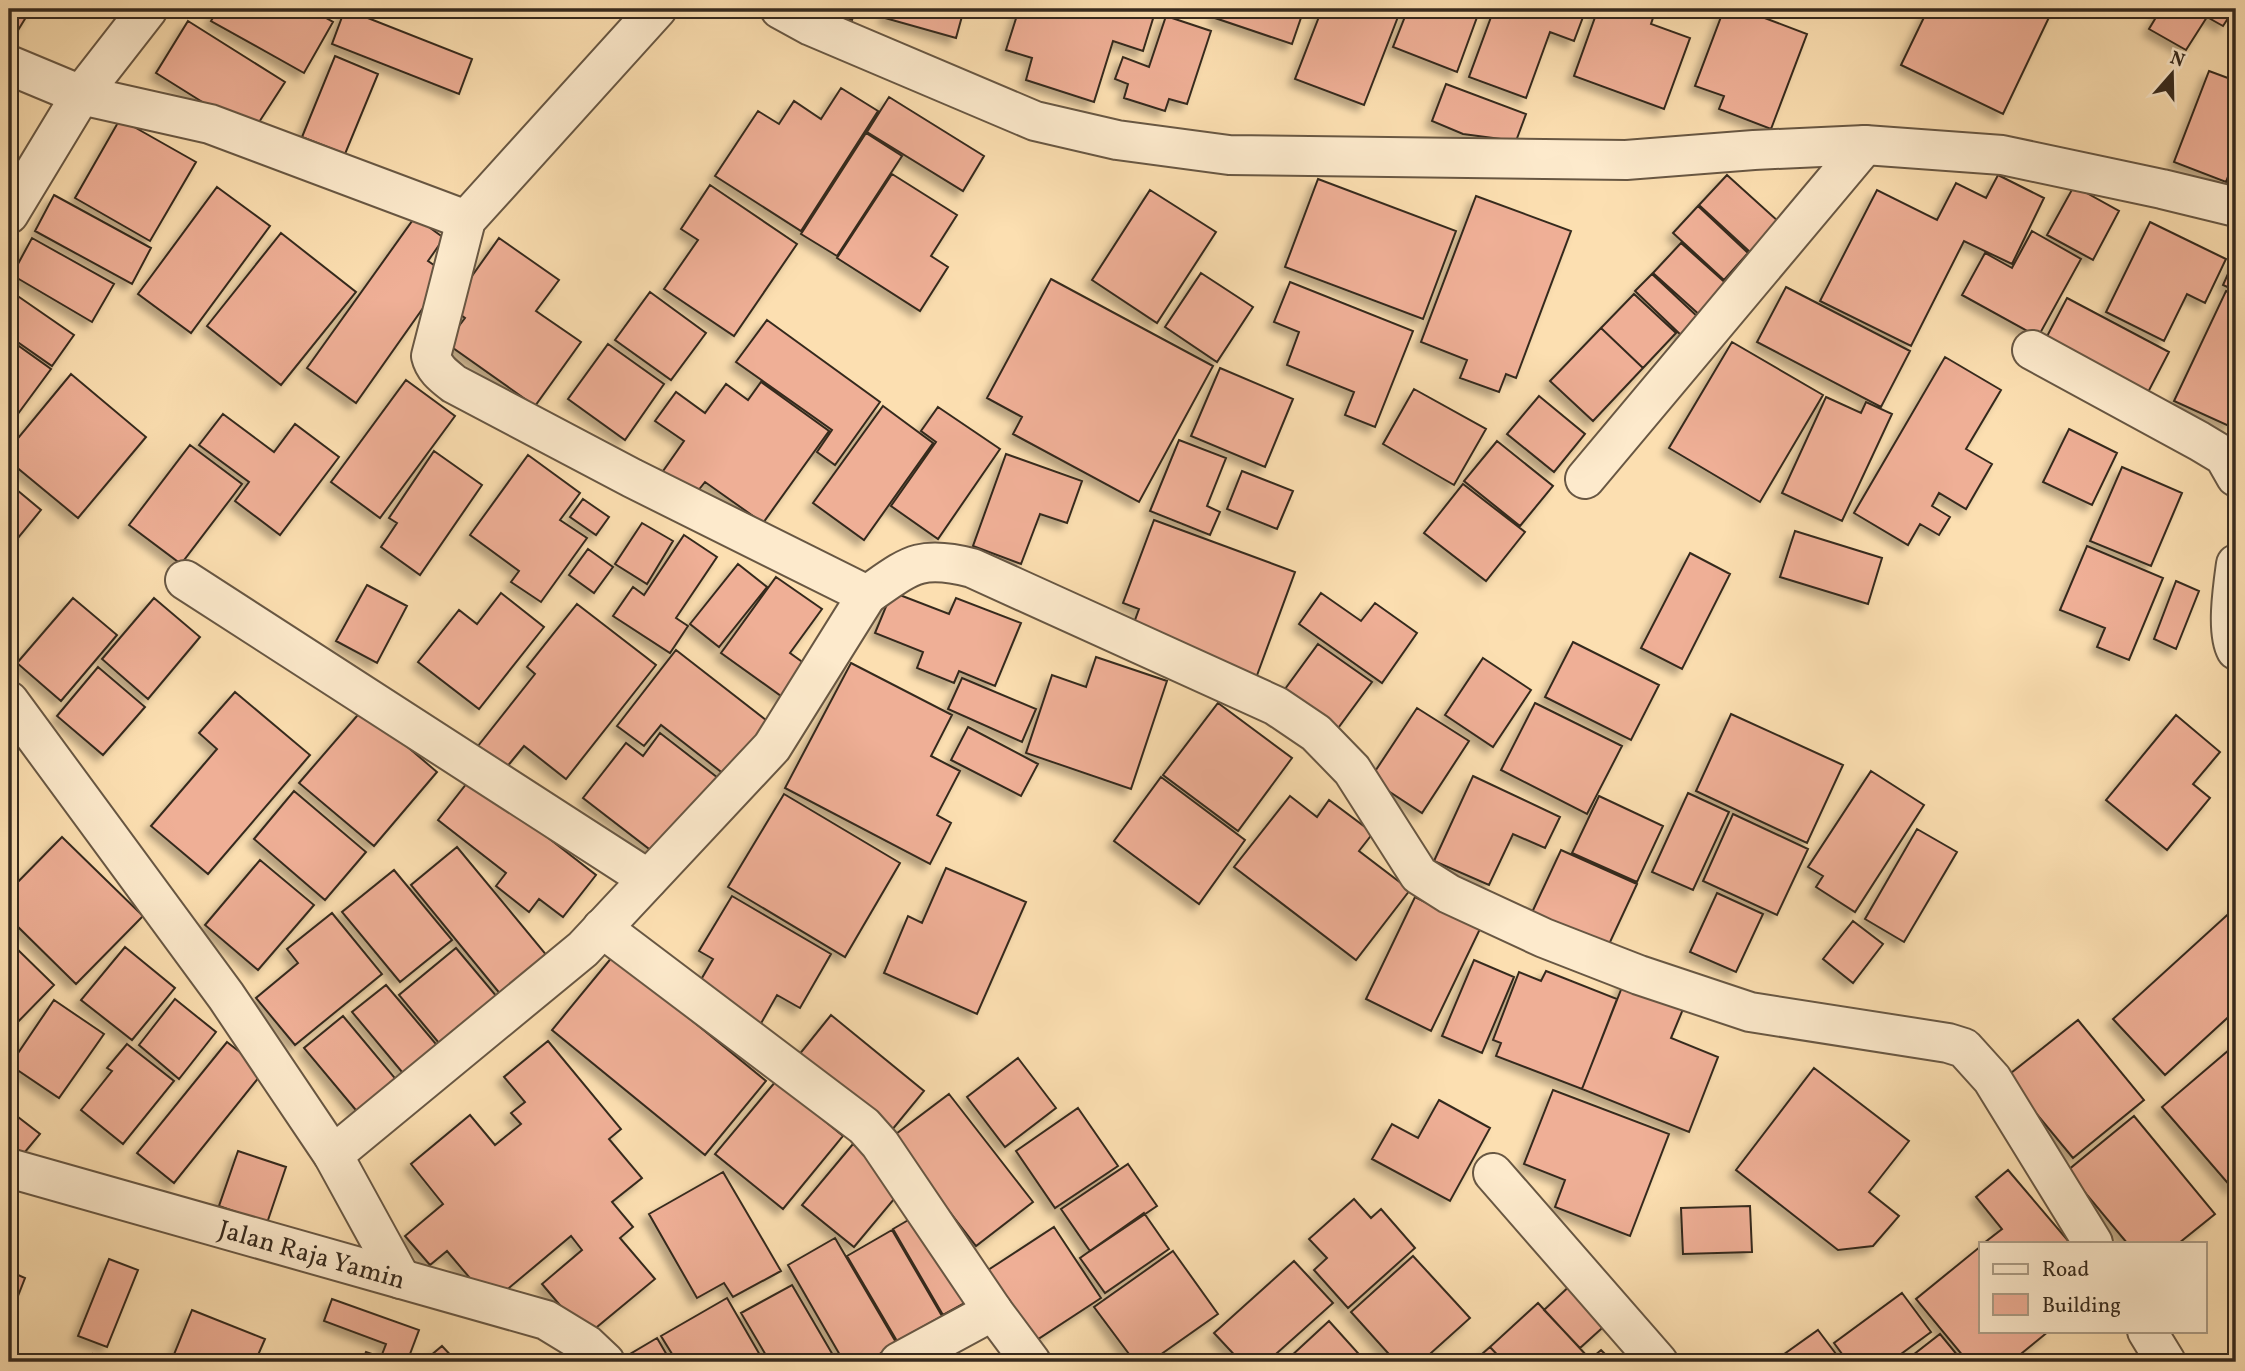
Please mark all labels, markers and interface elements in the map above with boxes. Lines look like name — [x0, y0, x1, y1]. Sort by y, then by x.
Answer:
north arrow — [2136, 38, 2206, 108]
text: N — [2166, 45, 2188, 75]
street label: Jalan Raja Yamin — [214, 1212, 409, 1299]
legend — [1979, 1242, 2206, 1332]
text: Road — [2042, 1256, 2089, 1285]
text: Building — [2042, 1292, 2121, 1321]

